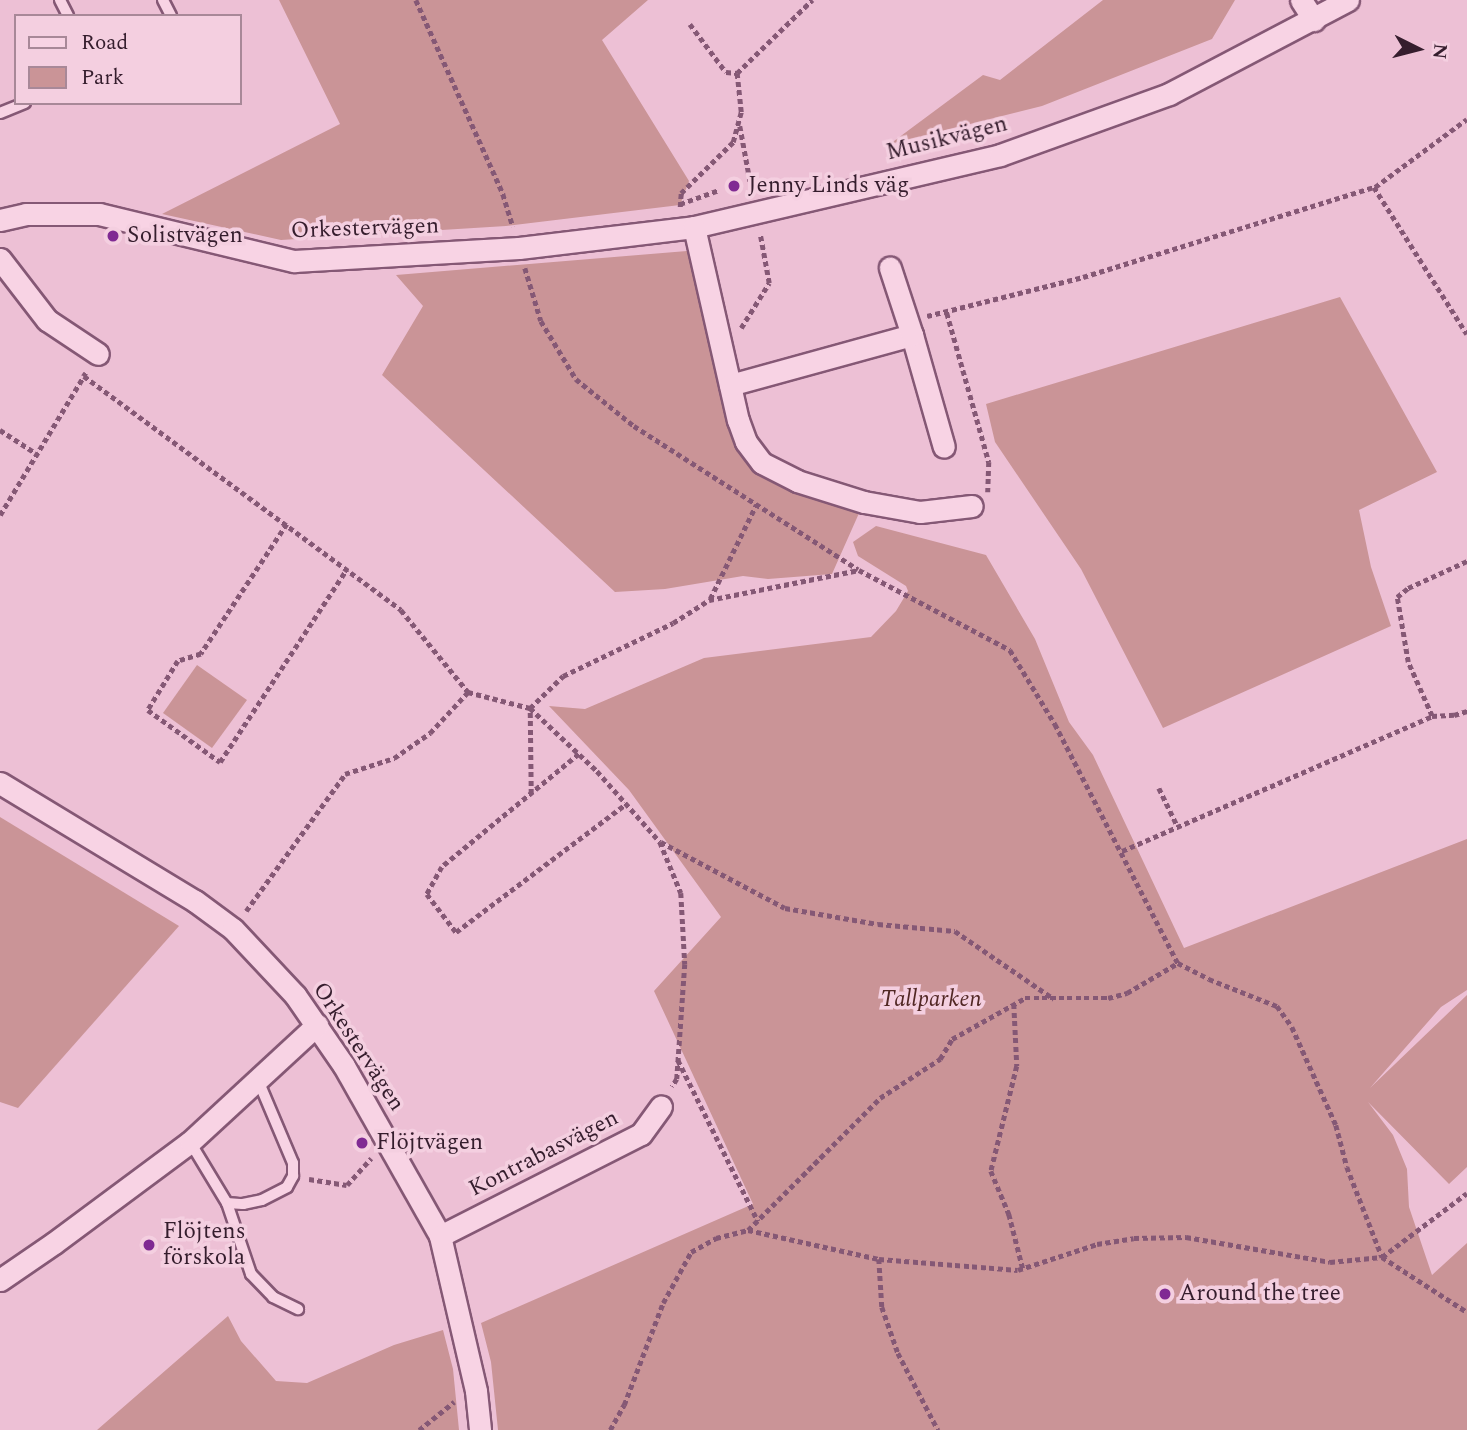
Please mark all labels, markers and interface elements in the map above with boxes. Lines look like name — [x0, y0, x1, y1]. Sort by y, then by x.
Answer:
legend — [14, 14, 242, 105]
north arrow — [1383, 14, 1453, 84]
text: Road — [81, 27, 128, 59]
text: N — [1424, 42, 1455, 60]
text: Park — [81, 62, 124, 94]
street label: Musikvägen — [884, 111, 1010, 167]
place label: Jenny Linds väg — [748, 172, 909, 200]
marker: Jenny Linds väg — [726, 178, 742, 194]
street label: Orkestervägen — [290, 213, 440, 245]
place label: Solistvägen — [127, 222, 243, 250]
marker: Solistvägen — [105, 228, 121, 244]
street label: Orkestervägen — [306, 977, 410, 1117]
park label: Tallparken — [880, 986, 982, 1014]
street label: Kontrabasvägen — [465, 1104, 623, 1204]
place label: Flöjtvägen — [376, 1129, 483, 1157]
marker: Flöjtvägen — [354, 1135, 370, 1151]
place label: Flöjtens förskola — [163, 1218, 246, 1272]
marker: Flöjtens förskola — [141, 1237, 157, 1253]
place label: Around the tree — [1179, 1280, 1341, 1308]
marker: Around the tree — [1157, 1286, 1173, 1302]

